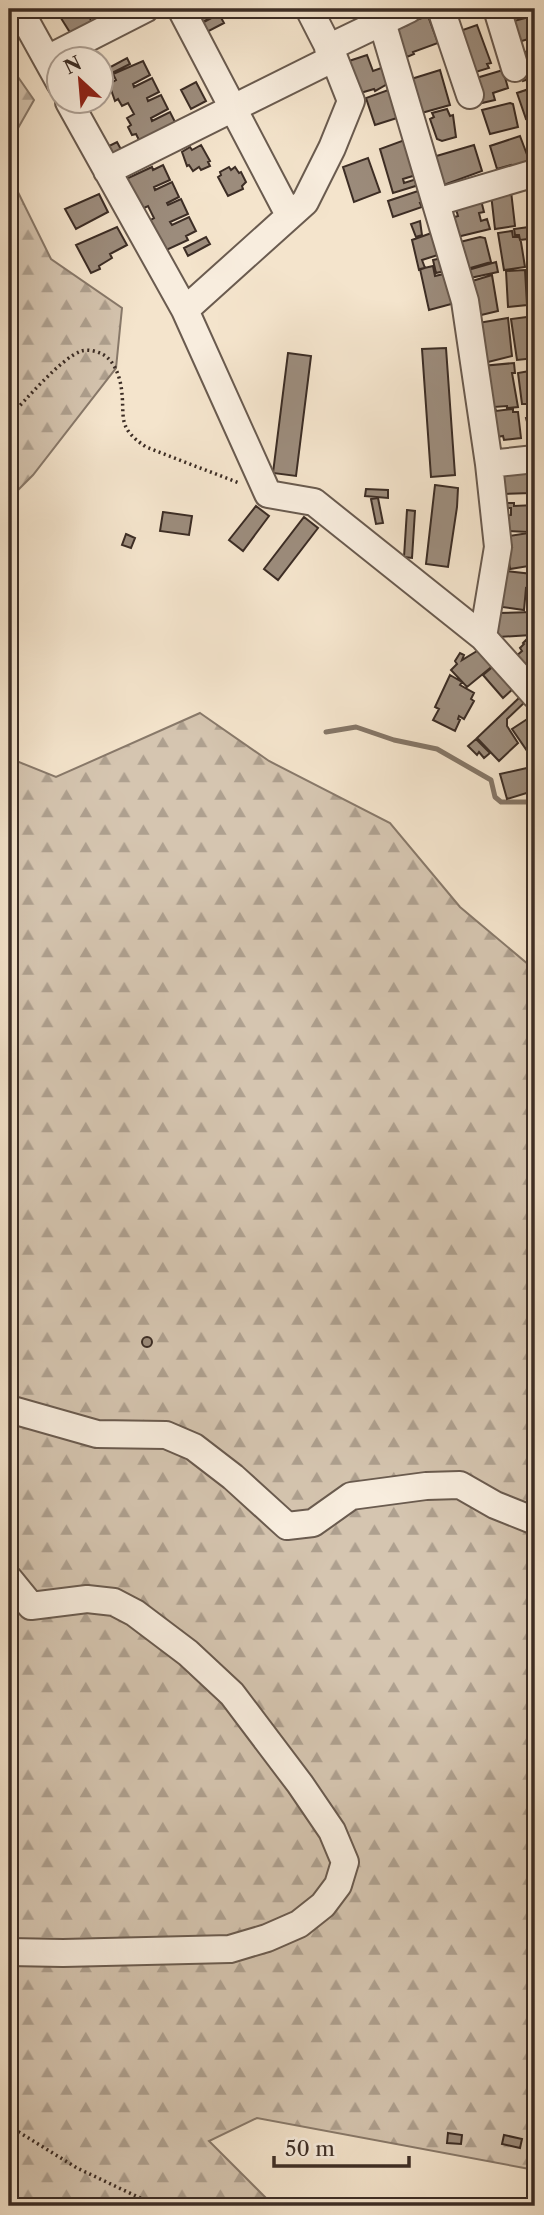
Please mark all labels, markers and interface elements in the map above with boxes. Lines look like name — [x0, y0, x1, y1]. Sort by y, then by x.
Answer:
north arrow — [46, 46, 116, 116]
text: N — [60, 51, 85, 79]
scale bar — [274, 2124, 409, 2168]
text: 50 m — [285, 2136, 335, 2161]

